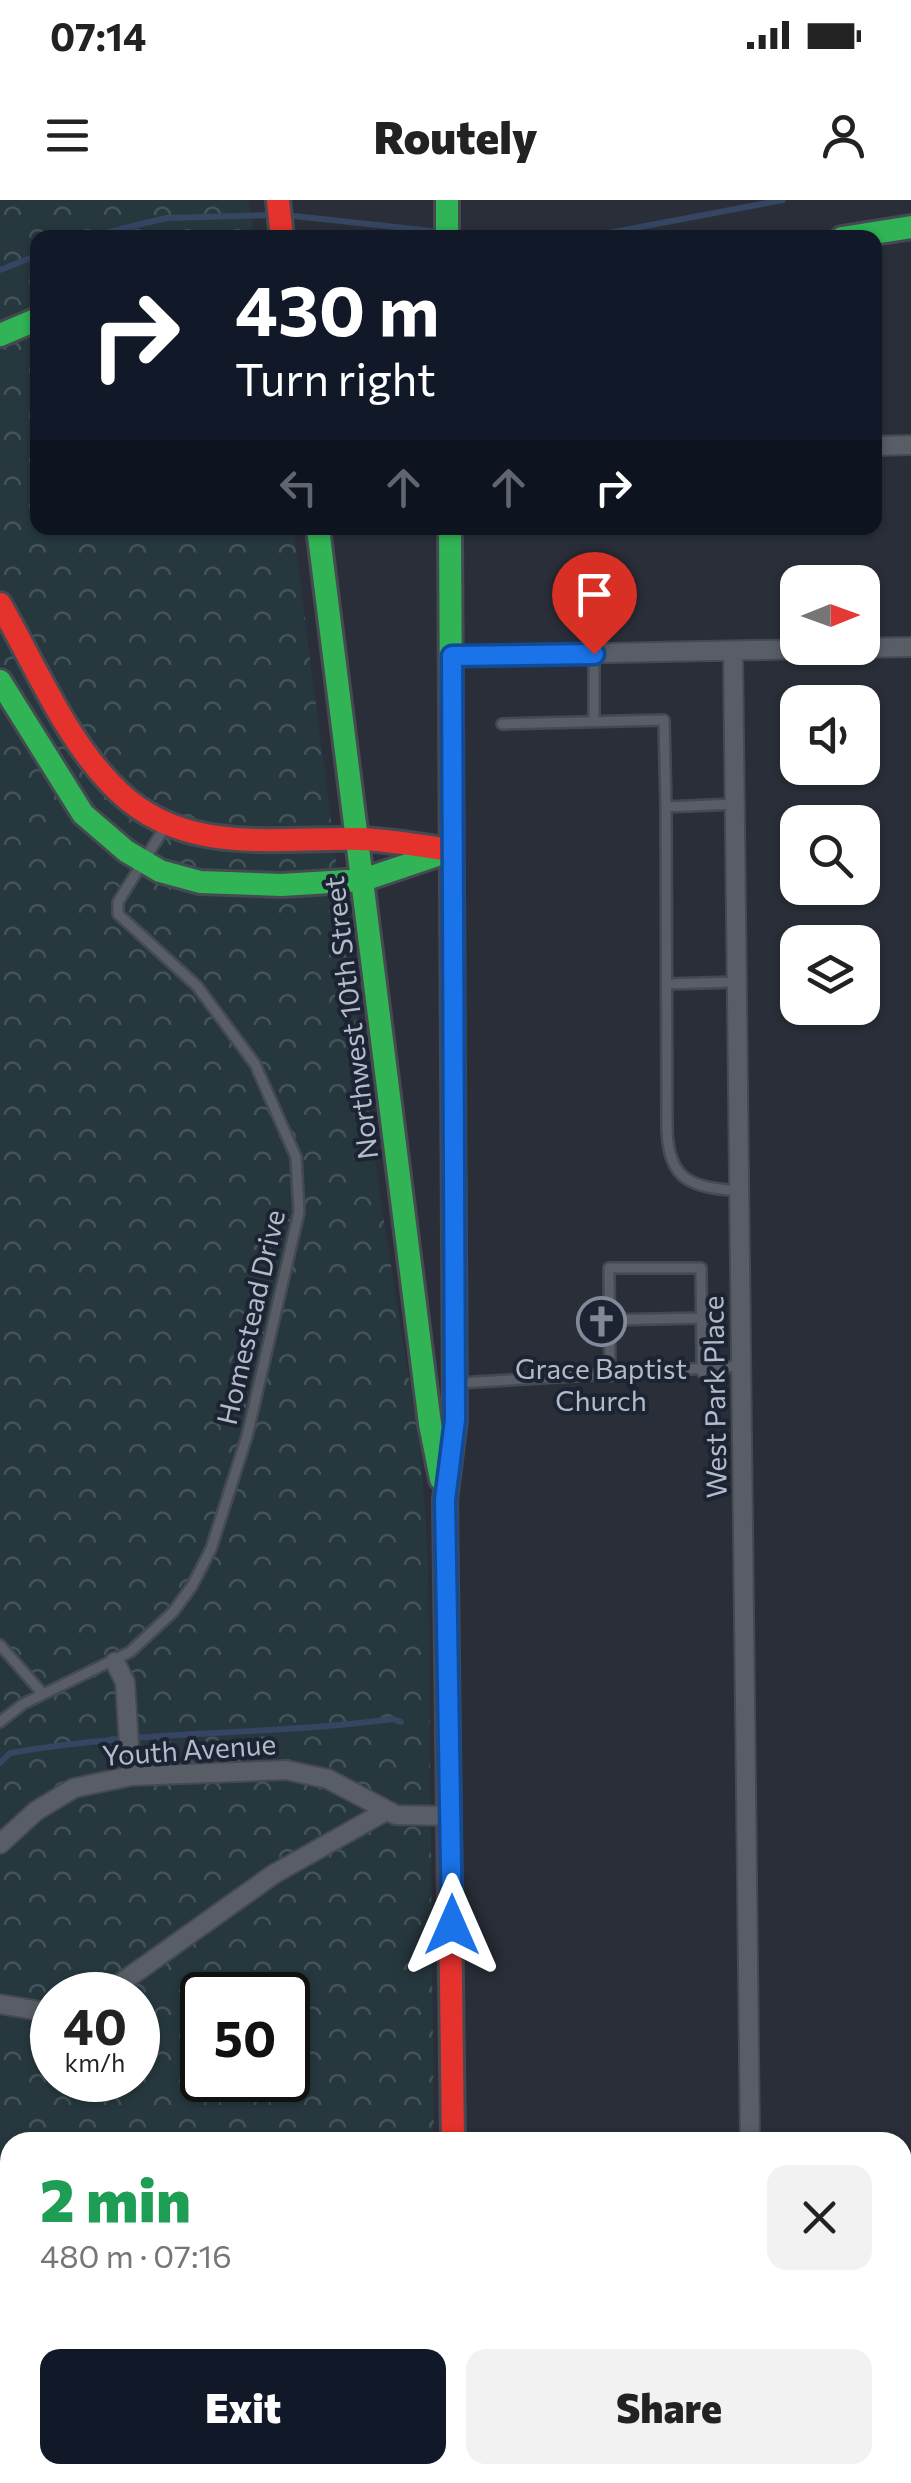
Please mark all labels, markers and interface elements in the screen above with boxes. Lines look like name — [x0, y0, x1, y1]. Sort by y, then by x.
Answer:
text: 07:14 — [50, 12, 146, 59]
icon: menu — [40, 108, 95, 163]
text: Routely — [374, 108, 537, 163]
icon: person — [816, 108, 871, 163]
text: 430 m — [235, 265, 440, 350]
icon: right — [70, 270, 200, 400]
text: Turn right — [235, 350, 436, 405]
icon: left — [271, 460, 326, 515]
icon: ahead — [376, 460, 431, 515]
icon: ahead — [481, 460, 536, 515]
icon: right — [586, 460, 641, 515]
pin — [552, 552, 637, 655]
north arrow — [780, 565, 880, 665]
map controls — [780, 565, 880, 1025]
icon: arrive — [567, 567, 622, 622]
button: sound — [780, 685, 880, 785]
button: search — [780, 805, 880, 905]
street label: Northwest 10th Street — [316, 875, 384, 1161]
button: layers — [780, 925, 880, 1025]
street label: Homestead Drive — [209, 1206, 291, 1428]
church icon: Grace Baptist Church — [575, 1295, 627, 1347]
street label: West Park Place — [695, 1295, 733, 1499]
place label: Grace Baptist Church — [515, 1351, 687, 1417]
street label: Youth Avenue — [101, 1726, 277, 1772]
position arrow — [400, 1873, 504, 1977]
speed limit sign: 50 — [180, 1972, 310, 2102]
text: 40 — [63, 1994, 127, 2055]
text: km/h — [65, 2047, 125, 2077]
text: 2 min — [40, 2161, 191, 2234]
button: close — [767, 2165, 872, 2270]
text: 480 m · 07:16 — [40, 2235, 232, 2275]
button: Exit — [40, 2349, 446, 2464]
button: Share — [466, 2349, 872, 2464]

